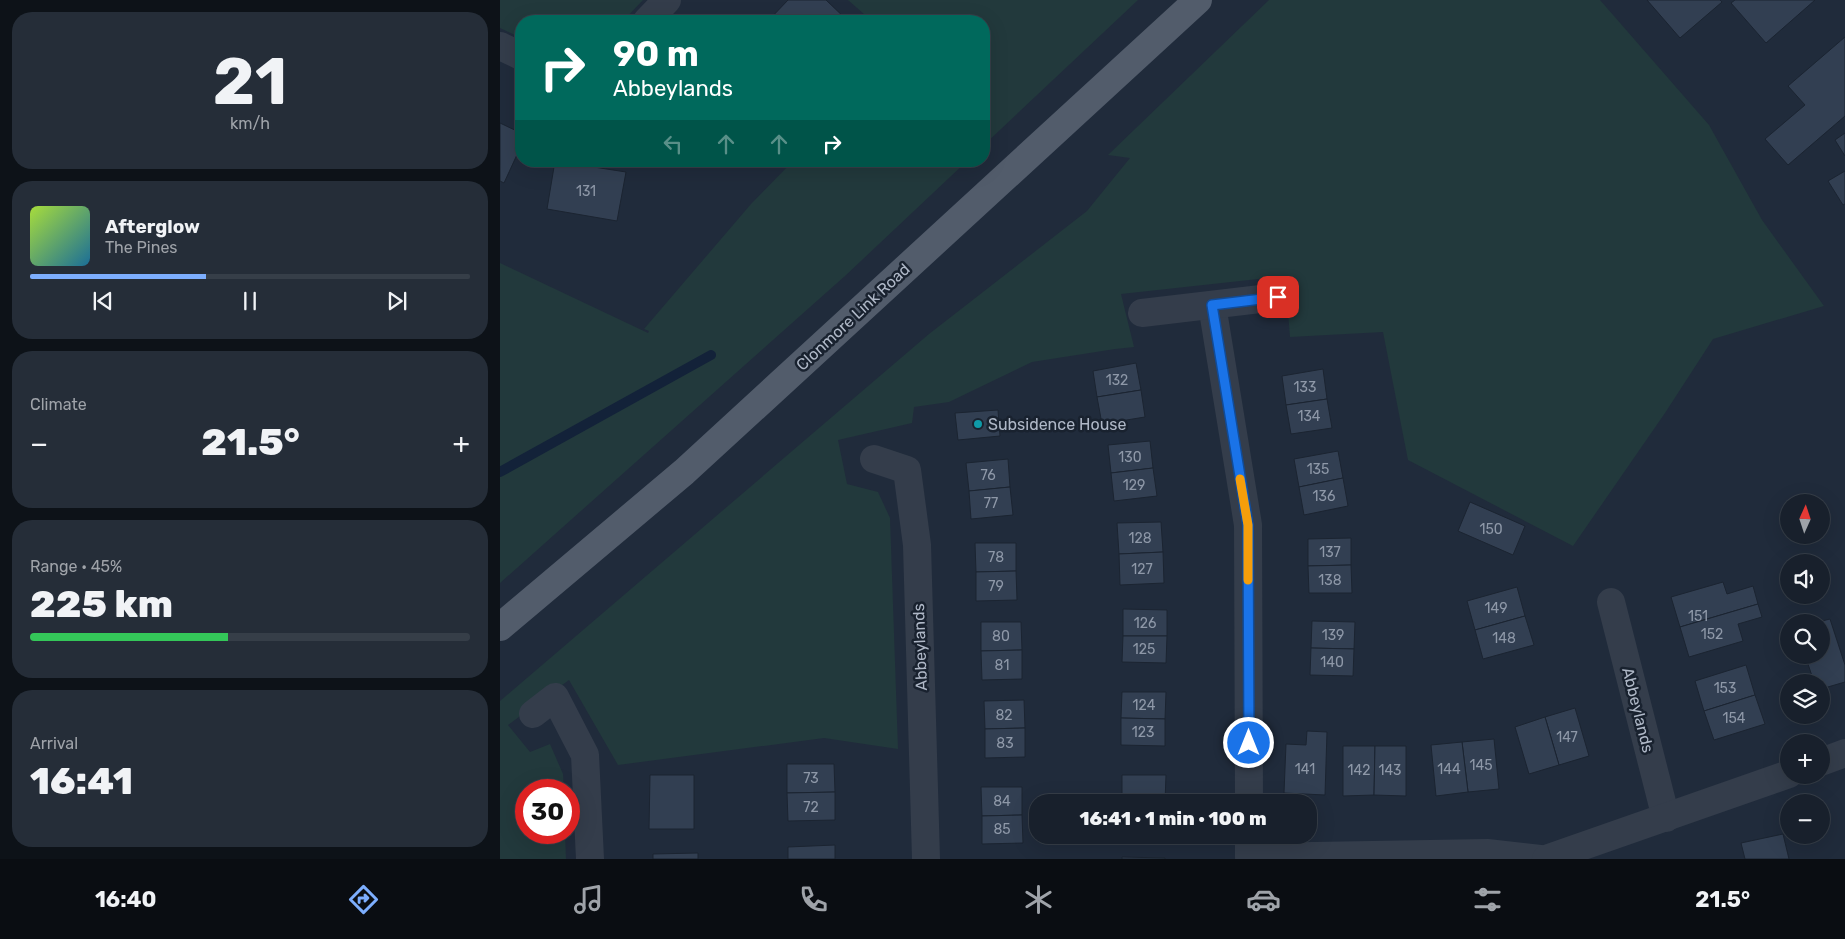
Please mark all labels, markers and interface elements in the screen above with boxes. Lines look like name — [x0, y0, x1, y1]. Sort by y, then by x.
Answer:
text: 90 m — [613, 33, 699, 75]
icon: right — [530, 35, 595, 100]
text: 21 — [213, 43, 287, 120]
text: Abbeylands — [613, 75, 733, 102]
text: km/h — [230, 114, 270, 133]
icon: left — [659, 130, 687, 158]
icon: ahead — [712, 130, 740, 158]
icon: ahead — [765, 130, 793, 158]
icon: right — [818, 130, 846, 158]
house number: 131 — [576, 183, 596, 200]
text: Afterglow — [105, 215, 200, 238]
text: The Pines — [105, 238, 178, 257]
street label: Clonmore Link Road — [792, 260, 914, 374]
pin — [1257, 276, 1299, 318]
icon: arrive — [1264, 283, 1292, 311]
icon: previous — [89, 287, 117, 315]
icon: pause — [236, 287, 264, 315]
icon: next — [383, 287, 411, 315]
house number: 132 — [1106, 372, 1128, 389]
house number: 133 — [1294, 379, 1316, 396]
text: Climate — [30, 395, 87, 414]
house number: 134 — [1297, 408, 1321, 425]
place label: Subsidence House — [988, 415, 1126, 434]
marker: Subsidence House — [972, 418, 984, 430]
text: 21.5° — [201, 419, 300, 465]
text: − — [30, 427, 48, 460]
text: + — [453, 427, 470, 460]
house number: 130 — [1118, 449, 1142, 466]
house number: 135 — [1307, 461, 1329, 478]
house number: 76 — [980, 467, 996, 484]
house number: 129 — [1123, 477, 1145, 494]
house number: 136 — [1313, 488, 1335, 505]
north arrow — [1780, 494, 1830, 544]
map controls — [1780, 494, 1830, 844]
house number: 77 — [984, 495, 998, 512]
house number: 150 — [1479, 521, 1503, 538]
house number: 128 — [1128, 530, 1152, 547]
house number: 137 — [1319, 544, 1341, 561]
house number: 78 — [988, 549, 1004, 566]
button: sound — [1780, 554, 1830, 604]
text: Range · 45% — [30, 557, 122, 576]
house number: 127 — [1131, 561, 1153, 578]
house number: 138 — [1318, 572, 1342, 589]
house number: 79 — [988, 578, 1004, 595]
text: 225 km — [30, 581, 173, 627]
house number: 149 — [1485, 600, 1507, 617]
street label: Abbeylands — [909, 603, 931, 691]
house number: 151 — [1688, 608, 1708, 625]
button: search — [1780, 614, 1830, 664]
house number: 126 — [1134, 615, 1156, 632]
house number: 152 — [1701, 626, 1723, 643]
house number: 139 — [1322, 627, 1344, 644]
house number: 80 — [992, 628, 1010, 645]
house number: 148 — [1492, 630, 1516, 647]
house number: 125 — [1133, 641, 1155, 658]
house number: 140 — [1320, 654, 1344, 671]
house number: 81 — [995, 657, 1009, 674]
street label: Abbeylands — [1618, 665, 1658, 755]
button: layers — [1780, 674, 1830, 724]
house number: 153 — [1714, 680, 1736, 697]
house number: 124 — [1133, 697, 1156, 714]
house number: 82 — [995, 707, 1013, 724]
house number: 154 — [1722, 710, 1746, 727]
position arrow — [1222, 716, 1274, 768]
house number: 123 — [1132, 724, 1154, 741]
house number: 147 — [1556, 729, 1578, 746]
text: Arrival — [30, 734, 78, 753]
button: + — [1780, 734, 1830, 784]
house number: 83 — [996, 735, 1014, 752]
house number: 145 — [1469, 757, 1493, 774]
text: 16:41 — [30, 758, 133, 804]
house number: 141 — [1295, 761, 1315, 778]
house number: 144 — [1437, 761, 1461, 778]
house number: 142 — [1348, 762, 1370, 779]
house number: 143 — [1378, 762, 1402, 779]
house number: 73 — [803, 770, 819, 787]
speed limit sign: 30 — [515, 779, 580, 844]
house number: 84 — [993, 793, 1011, 810]
button: − — [1780, 794, 1830, 844]
house number: 72 — [803, 799, 819, 816]
text: 16:41 · 1 min · 100 m — [1080, 807, 1267, 830]
house number: 85 — [993, 821, 1011, 838]
icon: directions — [346, 882, 381, 917]
icon: music — [571, 882, 606, 917]
icon: phone — [796, 882, 831, 917]
icon: climate — [1021, 882, 1056, 917]
icon: car — [1246, 882, 1281, 917]
icon: filters — [1470, 882, 1505, 917]
text: 16:40 — [95, 886, 157, 913]
text: 21.5° — [1695, 886, 1750, 913]

